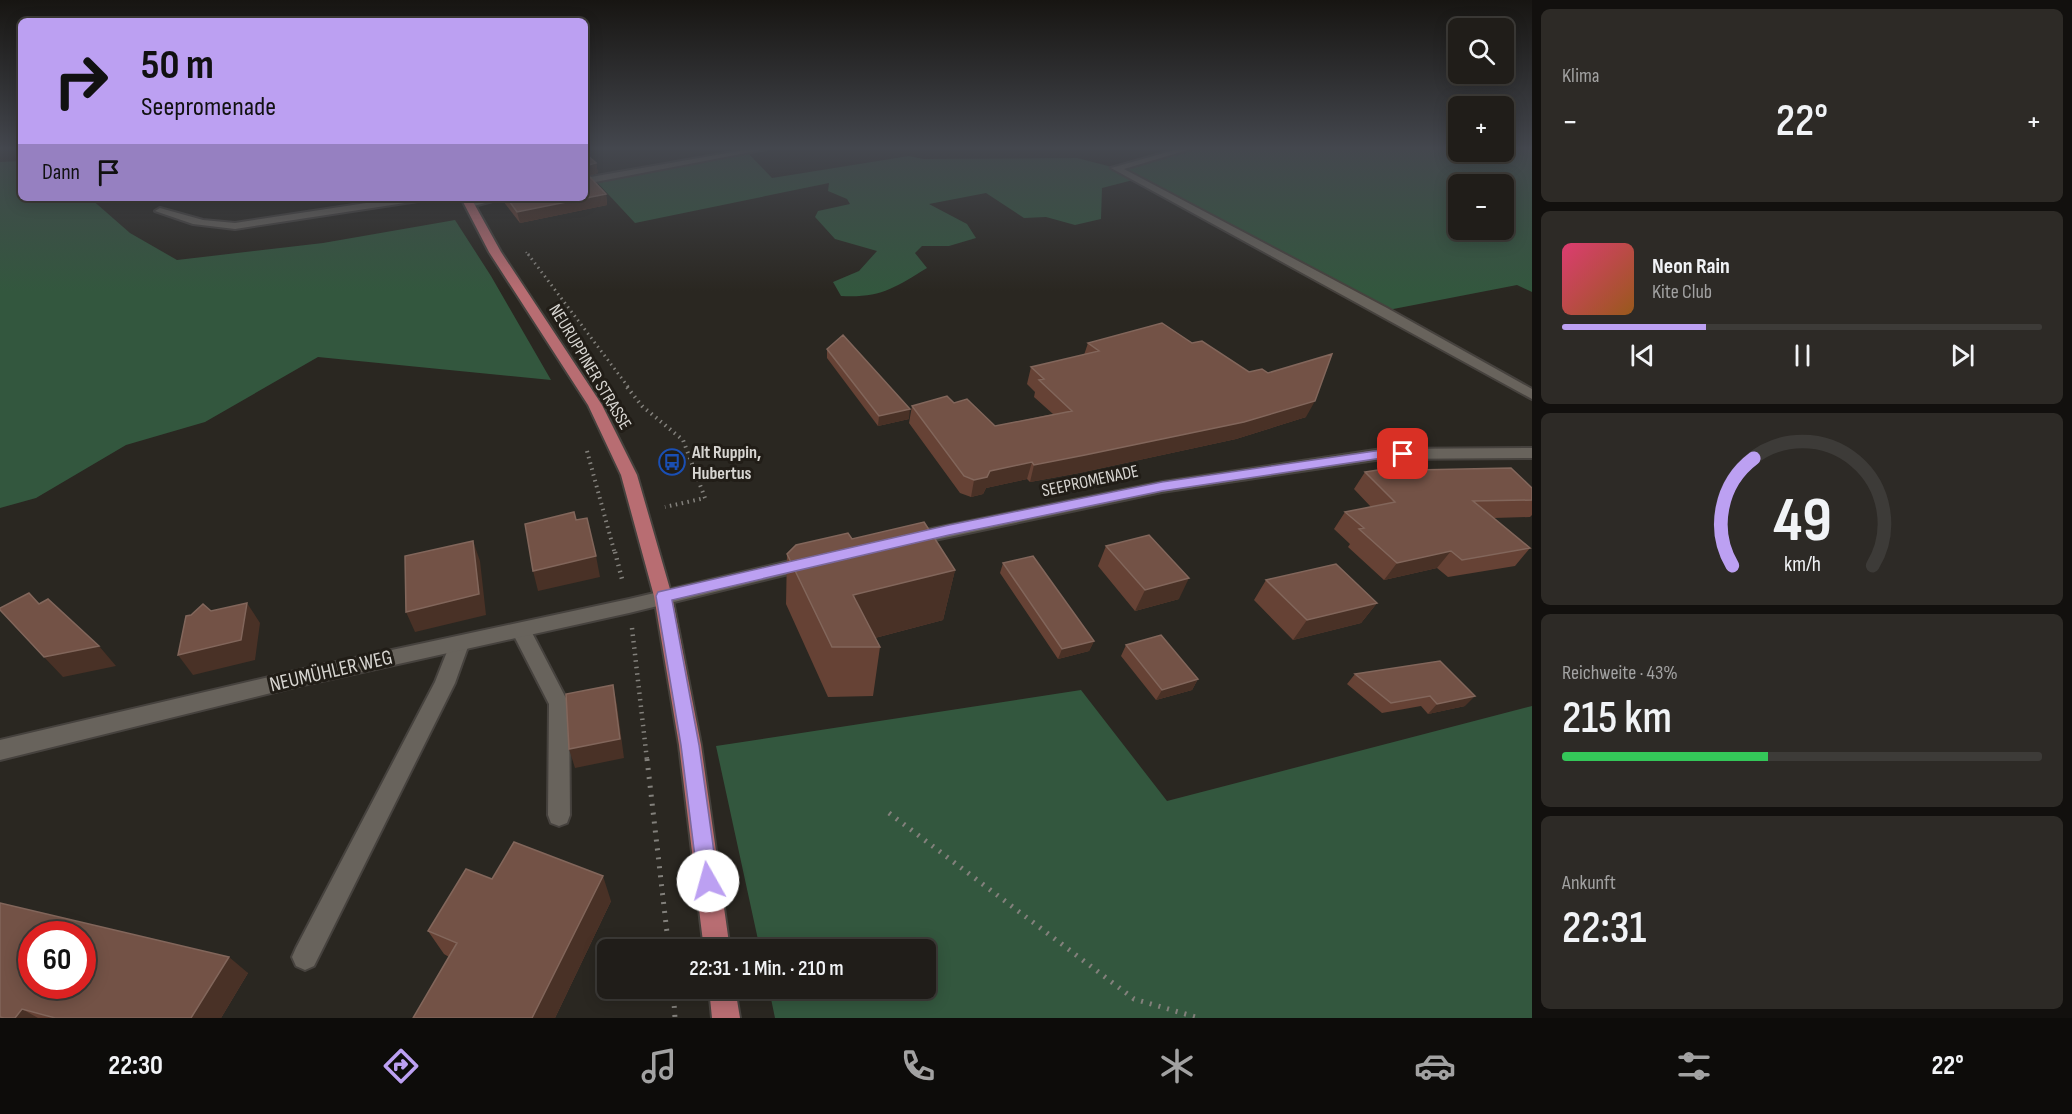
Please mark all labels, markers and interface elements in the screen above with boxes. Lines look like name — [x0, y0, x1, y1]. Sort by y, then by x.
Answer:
map controls — [1448, 18, 1514, 240]
button: search — [1448, 18, 1514, 84]
text: 50 m — [141, 40, 214, 91]
icon: right — [42, 42, 120, 120]
text: Klima — [1562, 64, 1600, 88]
text: Seepromenade — [141, 91, 276, 123]
text: 22° — [1776, 94, 1828, 149]
button: + — [1448, 96, 1514, 162]
text: − — [1562, 102, 1578, 142]
text: + — [2026, 102, 2042, 142]
icon: arrive — [92, 156, 125, 189]
text: Dann — [42, 159, 80, 186]
button: − — [1448, 174, 1514, 240]
text: Neon Rain — [1652, 253, 1730, 280]
text: Kite Club — [1652, 280, 1712, 304]
street label: NEURUPPINER STRASSE — [544, 301, 636, 433]
icon: previous — [1626, 339, 1659, 372]
icon: pause — [1786, 339, 1819, 372]
icon: next — [1946, 339, 1979, 372]
pin — [1377, 428, 1428, 479]
icon: arrive — [1386, 437, 1419, 470]
place label: Alt Ruppin, Hubertus — [691, 442, 761, 484]
bus stop icon: Alt Ruppin, Hubertus — [657, 447, 687, 477]
street label: SEEPROMENADE — [1040, 460, 1140, 502]
text: 49 — [1773, 484, 1831, 559]
text: km/h — [1783, 552, 1821, 577]
street label: NEUMÜHLER WEG — [267, 645, 395, 697]
text: Reichweite · 43% — [1562, 661, 1678, 685]
text: 215 km — [1562, 691, 1672, 746]
position arrow — [676, 849, 740, 913]
text: Ankunft — [1562, 871, 1616, 895]
text: 22:31 — [1562, 901, 1646, 956]
speed limit sign: 60 — [18, 921, 96, 999]
text: 22:31 · 1 Min. · 210 m — [689, 955, 844, 982]
icon: directions — [380, 1045, 422, 1087]
icon: music — [638, 1045, 680, 1087]
icon: phone — [897, 1045, 939, 1087]
icon: climate — [1156, 1045, 1198, 1087]
icon: car — [1414, 1045, 1456, 1087]
icon: filters — [1673, 1045, 1715, 1087]
text: 22:30 — [108, 1050, 163, 1082]
text: 22° — [1931, 1050, 1964, 1082]

